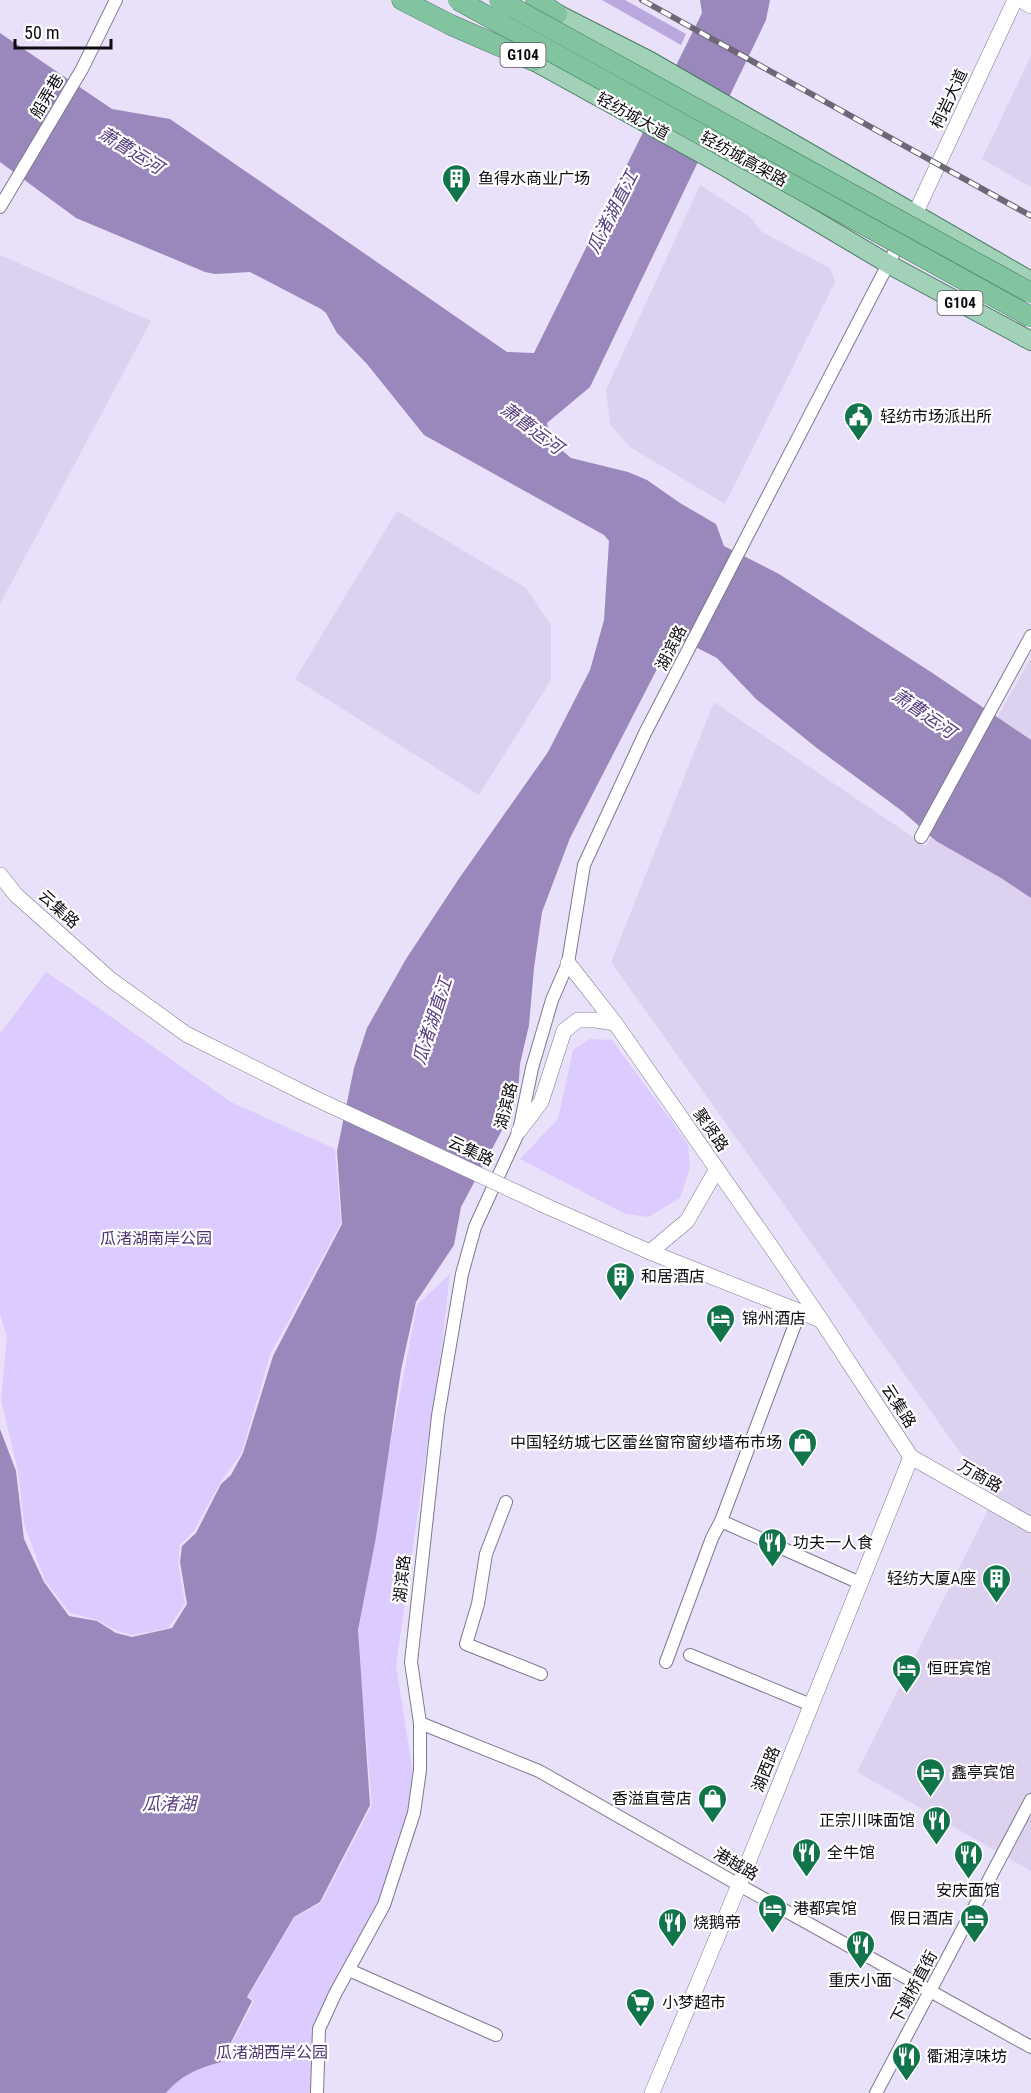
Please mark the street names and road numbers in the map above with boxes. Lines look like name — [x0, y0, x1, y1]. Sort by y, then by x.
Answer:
road number: G104 — [500, 43, 546, 67]
street label: 柯岩大道 — [927, 66, 971, 132]
street label: 船弄巷 — [26, 71, 68, 121]
street label: 轻纺城大道 — [593, 88, 673, 144]
street label: 轻纺城高架路 — [697, 127, 791, 191]
road number: G104 — [938, 291, 982, 315]
street label: 湖滨路 — [652, 622, 690, 674]
street label: 云集路 — [35, 886, 83, 932]
street label: 湖滨路 — [491, 1080, 521, 1132]
street label: 聚贤路 — [689, 1105, 733, 1155]
street label: 云集路 — [445, 1132, 497, 1170]
street label: 云集路 — [878, 1381, 920, 1431]
street label: 万商路 — [954, 1456, 1006, 1496]
street label: 湖滨路 — [390, 1554, 414, 1604]
street label: 湖西路 — [748, 1743, 784, 1795]
street label: 港越路 — [710, 1844, 762, 1884]
street label: 下谢桥直街 — [887, 1947, 941, 2027]

